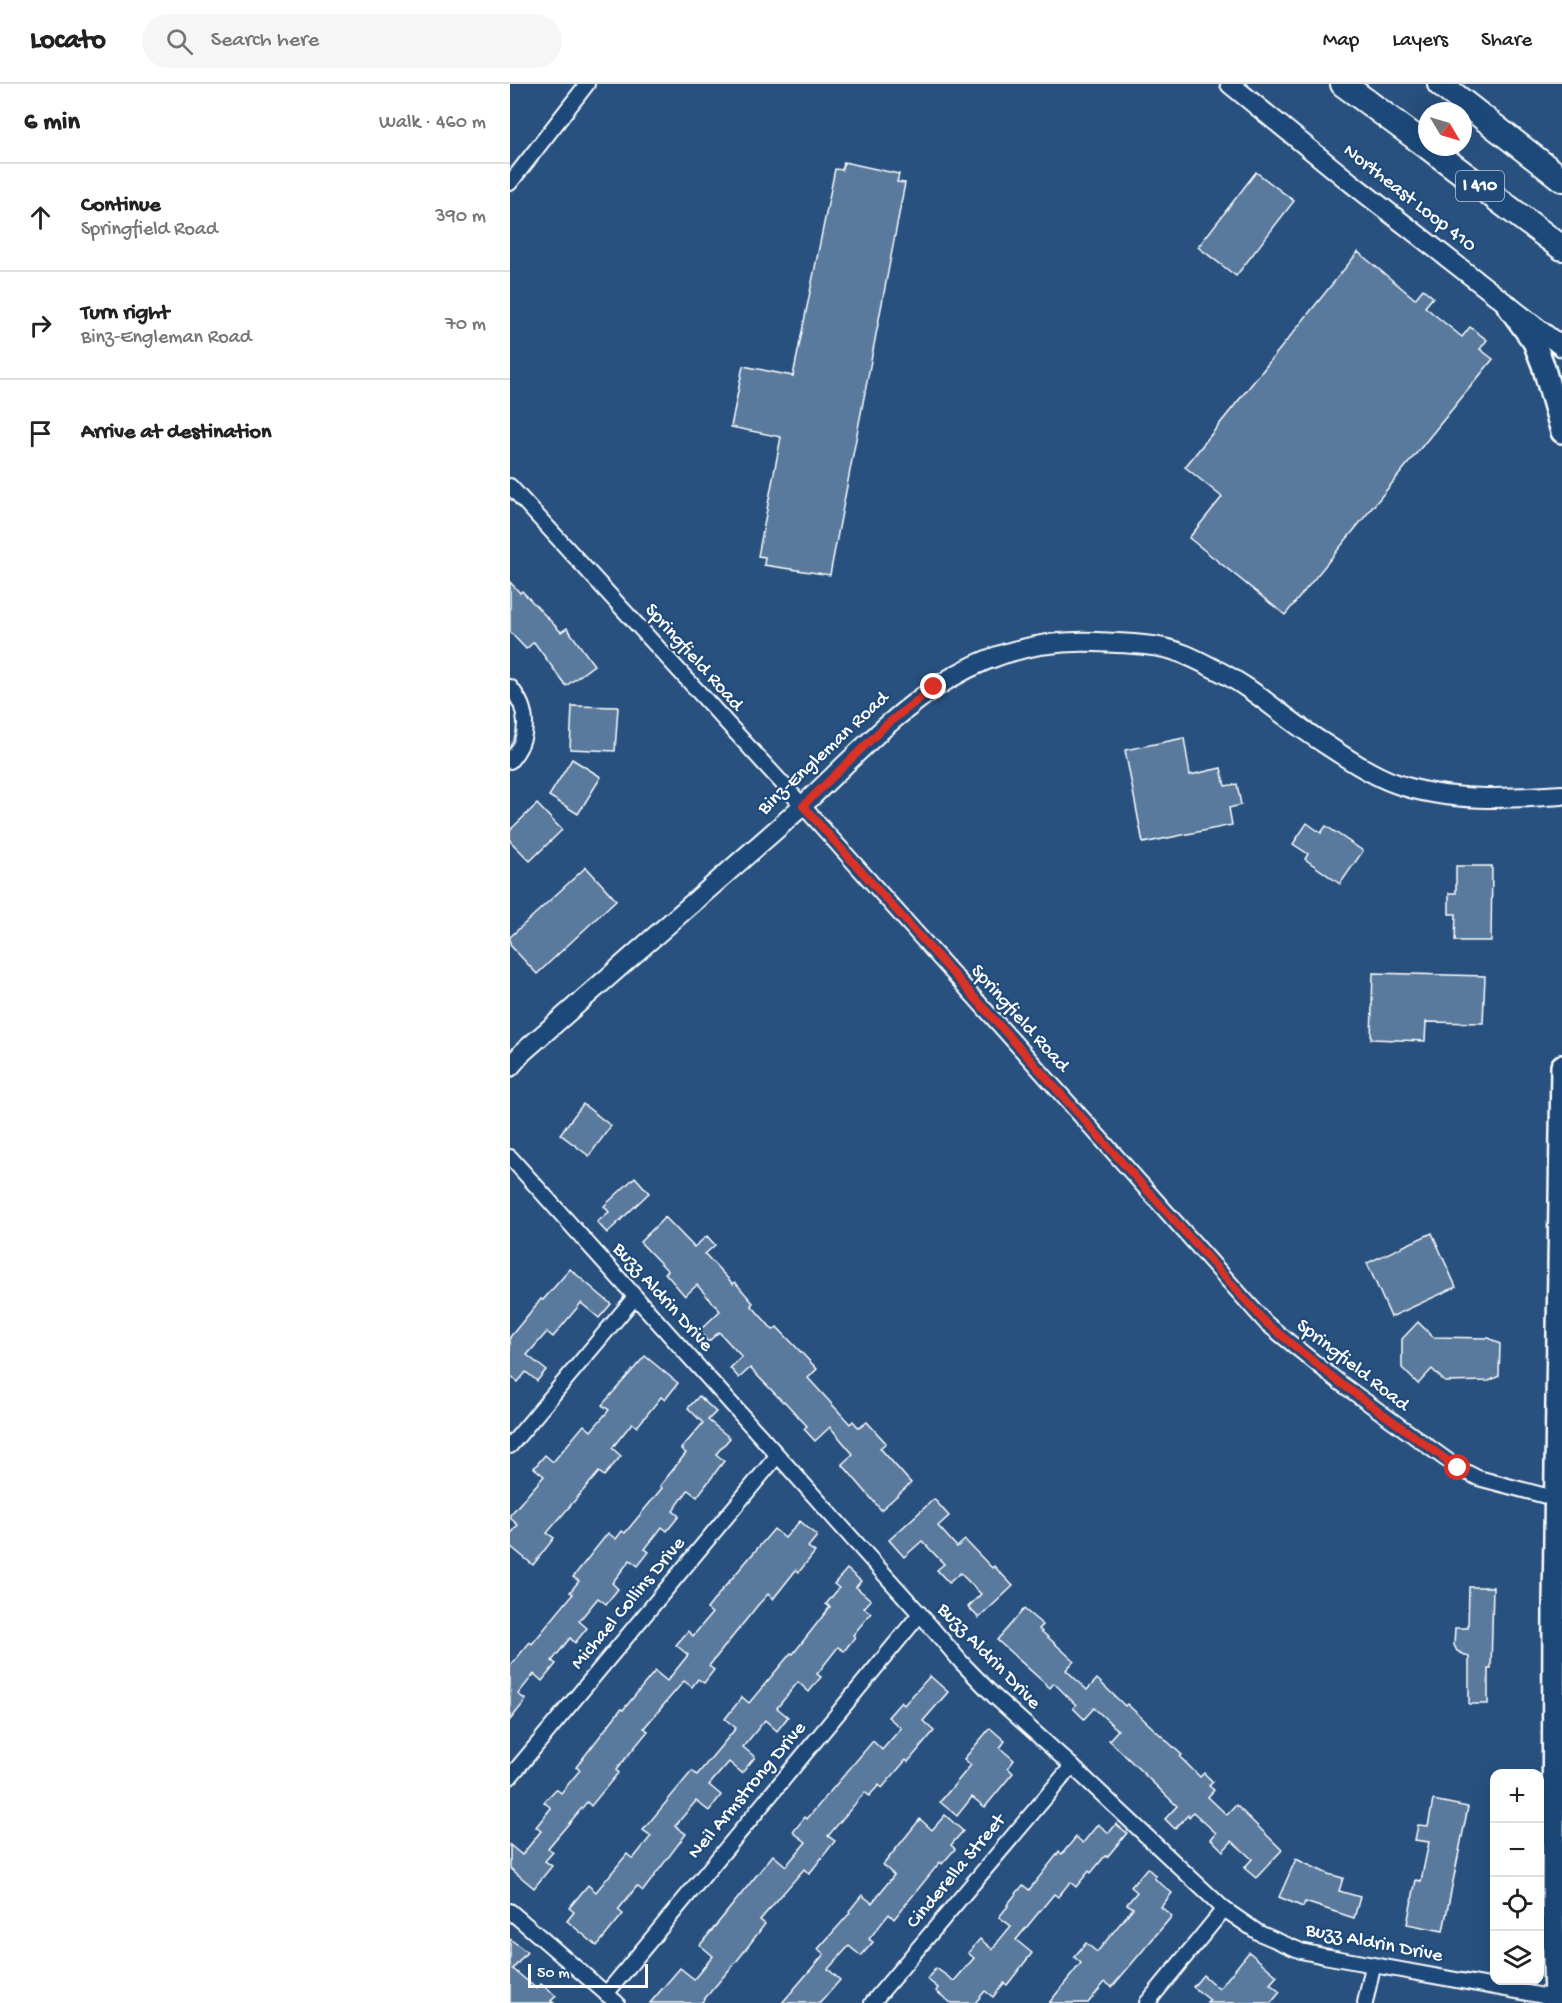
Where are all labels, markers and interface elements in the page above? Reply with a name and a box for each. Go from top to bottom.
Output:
search box [142,14,562,68]
text: Locato [30,25,106,58]
icon: search [163,25,196,58]
text: Search here [211,28,319,54]
text: Map [1323,29,1359,54]
text: Layers [1392,29,1448,54]
text: Share [1481,29,1532,54]
north arrow [1418,102,1472,156]
text: 6 min [24,108,80,139]
text: Walk · 460 m [379,112,486,135]
street label: Northeast Loop 410 [1338,140,1480,258]
road number: I 410 [1456,171,1504,201]
text: Continue [81,193,161,219]
icon: ahead [24,201,57,234]
text: 390 m [435,206,486,229]
text: Springfield Road [81,219,218,242]
text: Turn right [81,301,169,327]
icon: right [24,309,57,342]
text: 70 m [445,314,486,337]
text: Binz-Engleman Road [81,327,251,350]
icon: arrive [24,417,57,450]
text: Arrive at destination [81,420,271,446]
street label: Springfield Road [639,599,749,718]
route end [920,673,946,699]
street label: Binz-Engleman Road [753,686,896,821]
street label: Springfield Road [965,960,1075,1079]
street label: Buzz Aldrin Drive [606,1238,718,1358]
street label: Springfield Road [1291,1315,1415,1419]
route start [1444,1454,1470,1480]
street label: Michael Collins Drive [567,1533,692,1675]
street label: Buzz Aldrin Drive [931,1598,1045,1716]
street label: Neil Armstrong Drive [684,1717,813,1864]
map controls [1490,1769,1544,1985]
button: + [1490,1769,1544,1823]
street label: Cinderella Street [903,1809,1013,1934]
button: − [1490,1823,1544,1877]
button: locate [1490,1877,1544,1931]
street label: Buzz Aldrin Drive [1303,1919,1445,1969]
button: layers [1490,1931,1544,1985]
scale bar [528,1961,648,1988]
text: 50 m [537,1965,570,1984]

